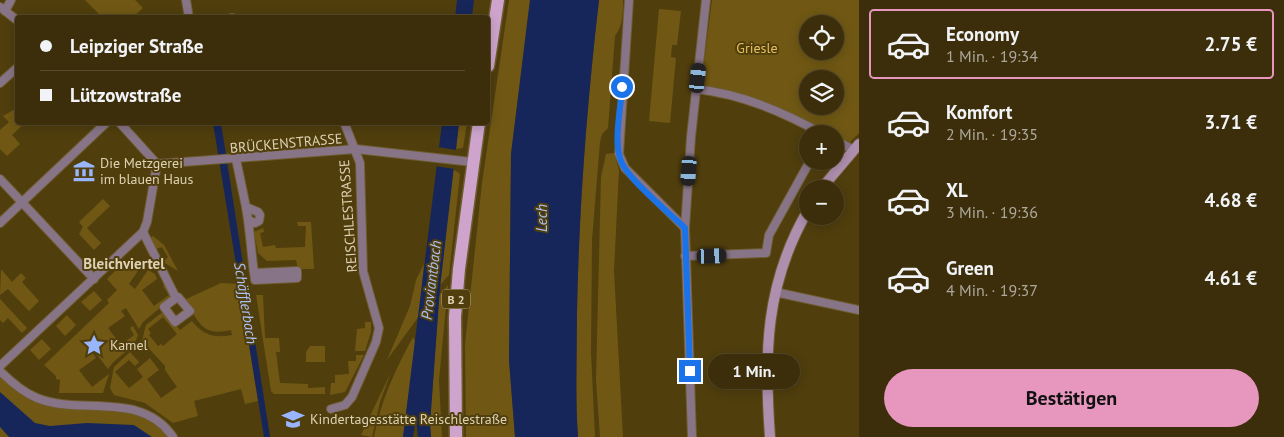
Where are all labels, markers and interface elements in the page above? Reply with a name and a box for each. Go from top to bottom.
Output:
map controls [799,15,844,225]
button: locate [799,15,844,60]
icon: car [886,22,931,67]
text: Economy [946,22,1019,46]
text: 2.75 € [1204,32,1257,56]
text: Leipziger Straße [70,34,204,58]
park label: Griesle [736,39,778,57]
text: 1 Min. · 19:34 [946,46,1038,66]
car [688,62,707,94]
button: layers [799,70,844,115]
route start [611,76,633,98]
text: Lützowstraße [70,83,181,107]
icon: car [886,100,931,145]
text: Komfort [946,100,1012,124]
text: 3.71 € [1204,110,1257,134]
text: 2 Min. · 19:35 [946,124,1038,144]
button: + [799,125,844,170]
street label: BRÜCKENSTRASSE [229,129,343,157]
place label: Die Metzgerei im blauen Haus [100,154,193,188]
car [680,156,697,186]
museum icon: Die Metzgerei im blauen Haus [71,158,97,184]
street label: REISCHLESTRASSE [335,159,361,273]
icon: car [886,178,931,223]
text: XL [946,178,968,202]
button: − [799,180,844,225]
text: 4.68 € [1204,188,1257,212]
text: 3 Min. · 19:36 [946,202,1038,222]
water label: Lech [532,204,551,232]
water label: Proviantbach [417,239,445,321]
car [696,248,727,264]
district label: Bleichviertel [83,254,165,273]
icon: car [886,256,931,301]
text: Green [946,256,994,280]
water label: Schäfflerbach [230,261,262,345]
text: 4.61 € [1204,266,1257,290]
text: 4 Min. · 19:37 [946,280,1038,300]
road number: B 2 [442,290,470,308]
place icon: Kamel [81,332,107,358]
place label: Kamel [110,336,148,354]
callout: 1 Min. [708,354,800,388]
route end [679,360,701,382]
text: 1 Min. [733,361,775,381]
button: Bestätigen [884,369,1259,427]
school or university icon: Kindertagesstätte Reischlestraße [280,406,306,432]
place label: Kindertagesstätte Reischlestraße [310,410,507,428]

